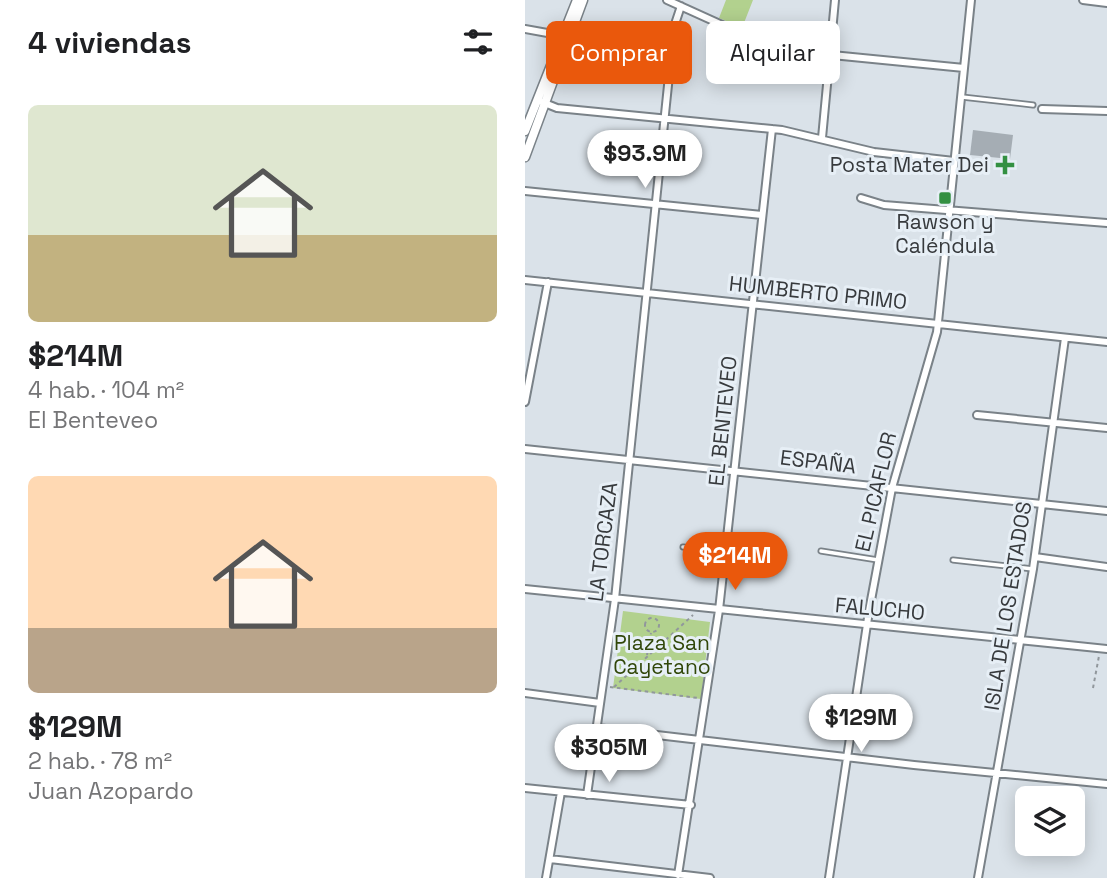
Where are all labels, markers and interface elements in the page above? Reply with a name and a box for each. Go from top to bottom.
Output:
chip: Comprar [546,21,692,84]
chip: Alquilar [706,21,840,84]
text: 4 viviendas [28,23,191,62]
icon: filters [459,23,497,61]
pin: $93.9M [588,130,702,190]
text: $93.9M [603,138,687,168]
icon: home [200,150,326,276]
place label: Posta Mater Dei [830,151,989,178]
marker: Posta Mater Dei [995,155,1015,175]
marker: Rawson y Caléndula [937,190,953,206]
place label: Rawson y Caléndula [895,208,995,259]
street label: HUMBERTO PRIMO [728,270,908,315]
text: $214M [28,336,123,375]
street label: EL BENTEVEO [702,354,743,487]
text: 4 hab. · 104 m² [28,375,184,405]
text: El Benteveo [28,405,158,435]
street label: EL PICAFLOR [849,429,902,554]
street label: ESPAÑA [778,443,858,480]
street label: LA TORCAZA [582,481,623,603]
street label: ISLA DE LOS ESTADOS [978,499,1037,712]
icon: home [200,521,326,647]
pin: $214M [686,532,784,592]
text: $214M [699,540,771,570]
street label: FALUCHO [834,591,926,626]
park label: Plaza San Cayetano [613,629,711,680]
pin: $129M [812,694,910,754]
text: $129M [825,702,897,732]
text: $129M [28,707,122,746]
pin: $305M [560,724,658,784]
text: $305M [571,732,647,762]
text: 2 hab. · 78 m² [28,746,172,776]
text: Juan Azopardo [28,776,194,806]
map controls [1015,786,1085,856]
button: layers [1015,786,1085,856]

